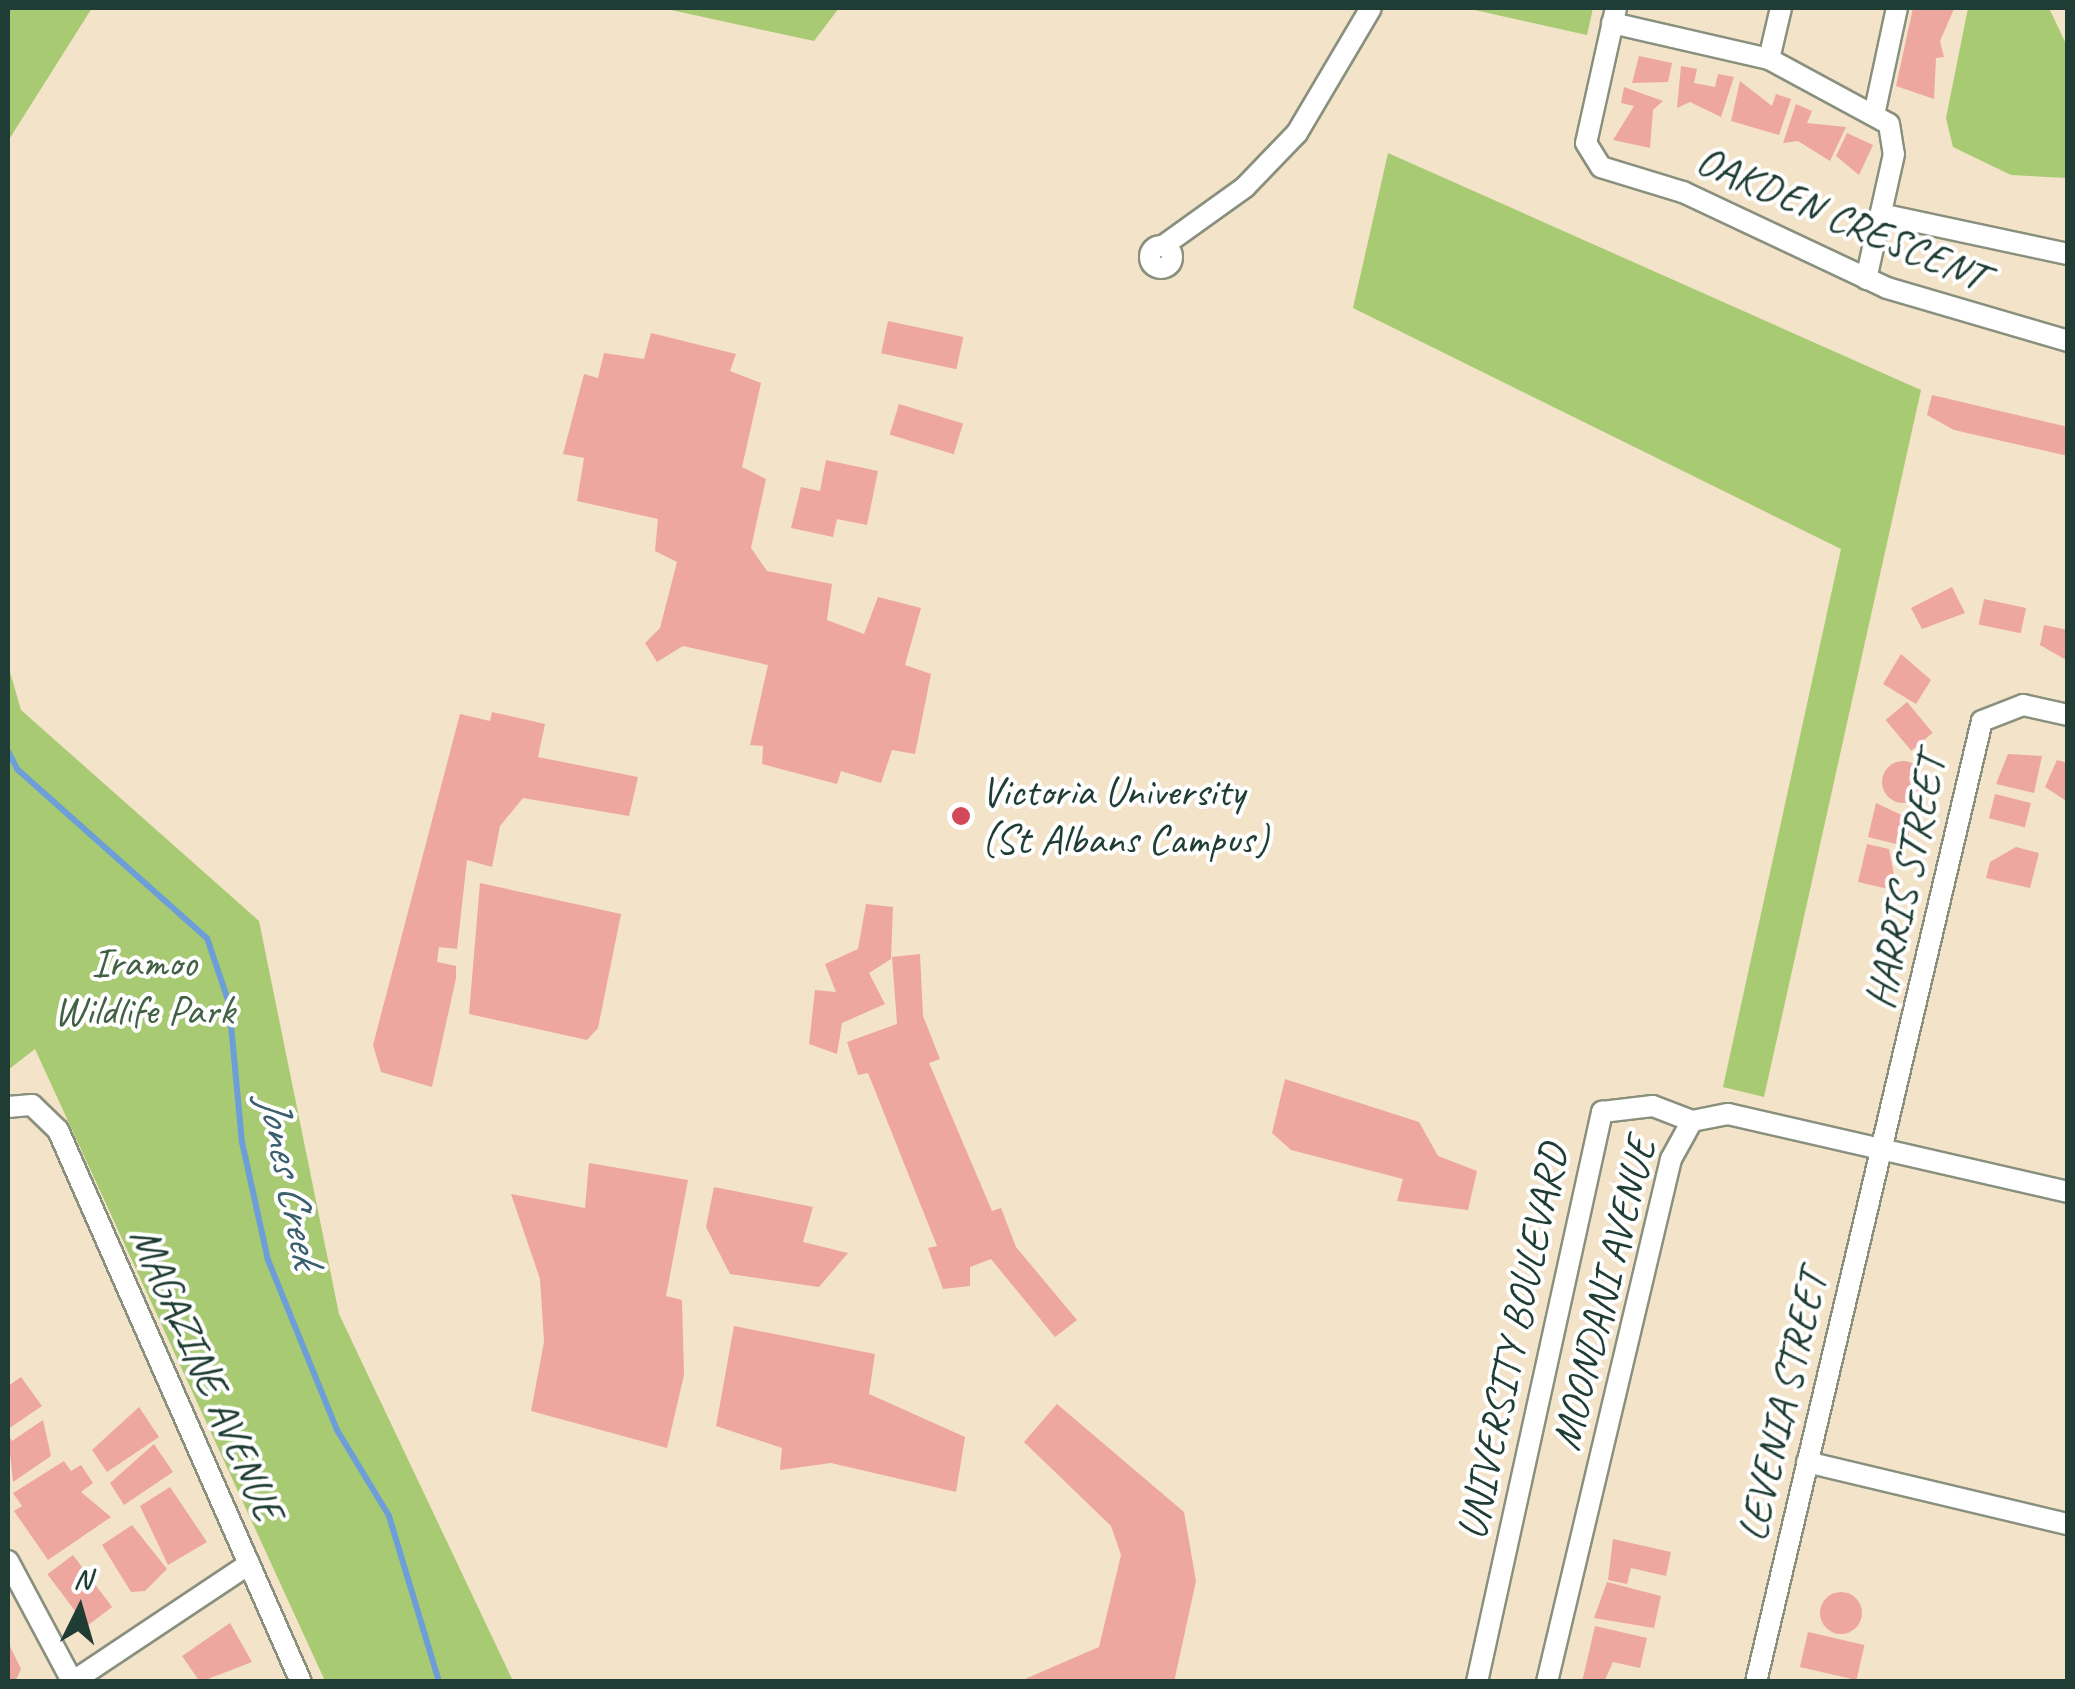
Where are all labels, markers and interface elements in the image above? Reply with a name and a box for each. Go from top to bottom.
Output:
street label: OAKDEN CRESCENT [1689,135,1993,303]
street label: HARRIS STREET [1855,751,1957,1013]
place label: Victoria University (St Albans Campus) [981,767,1270,866]
marker: Victoria University (St Albans Campus) [950,805,972,827]
park label: Iramoo Wildlife Park [54,938,234,1036]
water label: Jones Creek [246,1090,334,1270]
street label: MOONDANI AVENUE [1541,1133,1667,1455]
street label: UNIVERSITY BOULEVARD [1447,1140,1579,1544]
street label: MAGAZINE AVENUE [119,1219,293,1529]
street label: LEVENIA STREET [1727,1266,1839,1546]
north arrow [30,1559,130,1659]
text: N [72,1560,93,1597]

